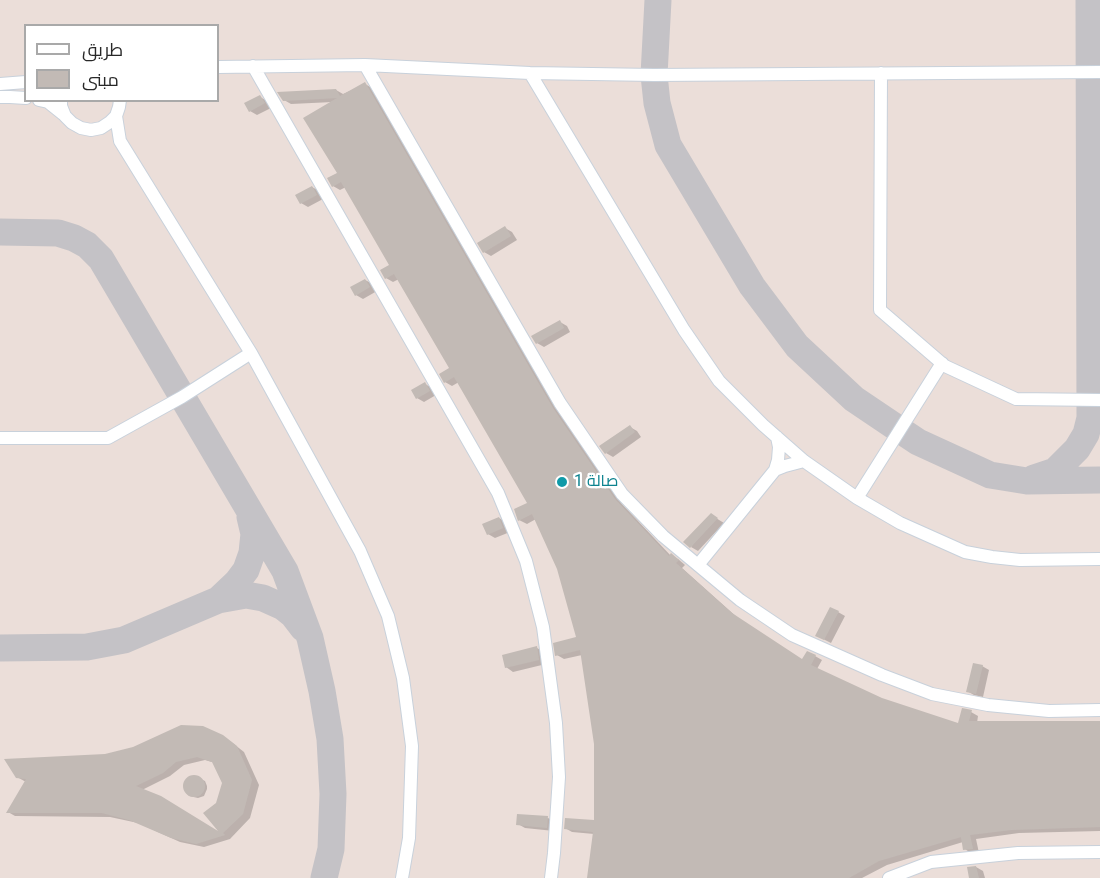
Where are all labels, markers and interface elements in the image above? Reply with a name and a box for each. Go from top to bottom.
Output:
legend [24,24,219,102]
text: طريق [82,39,123,60]
text: مبنى [82,69,119,90]
place label: صالة 1 [574,472,618,492]
marker: صالة 1 [555,475,569,489]

